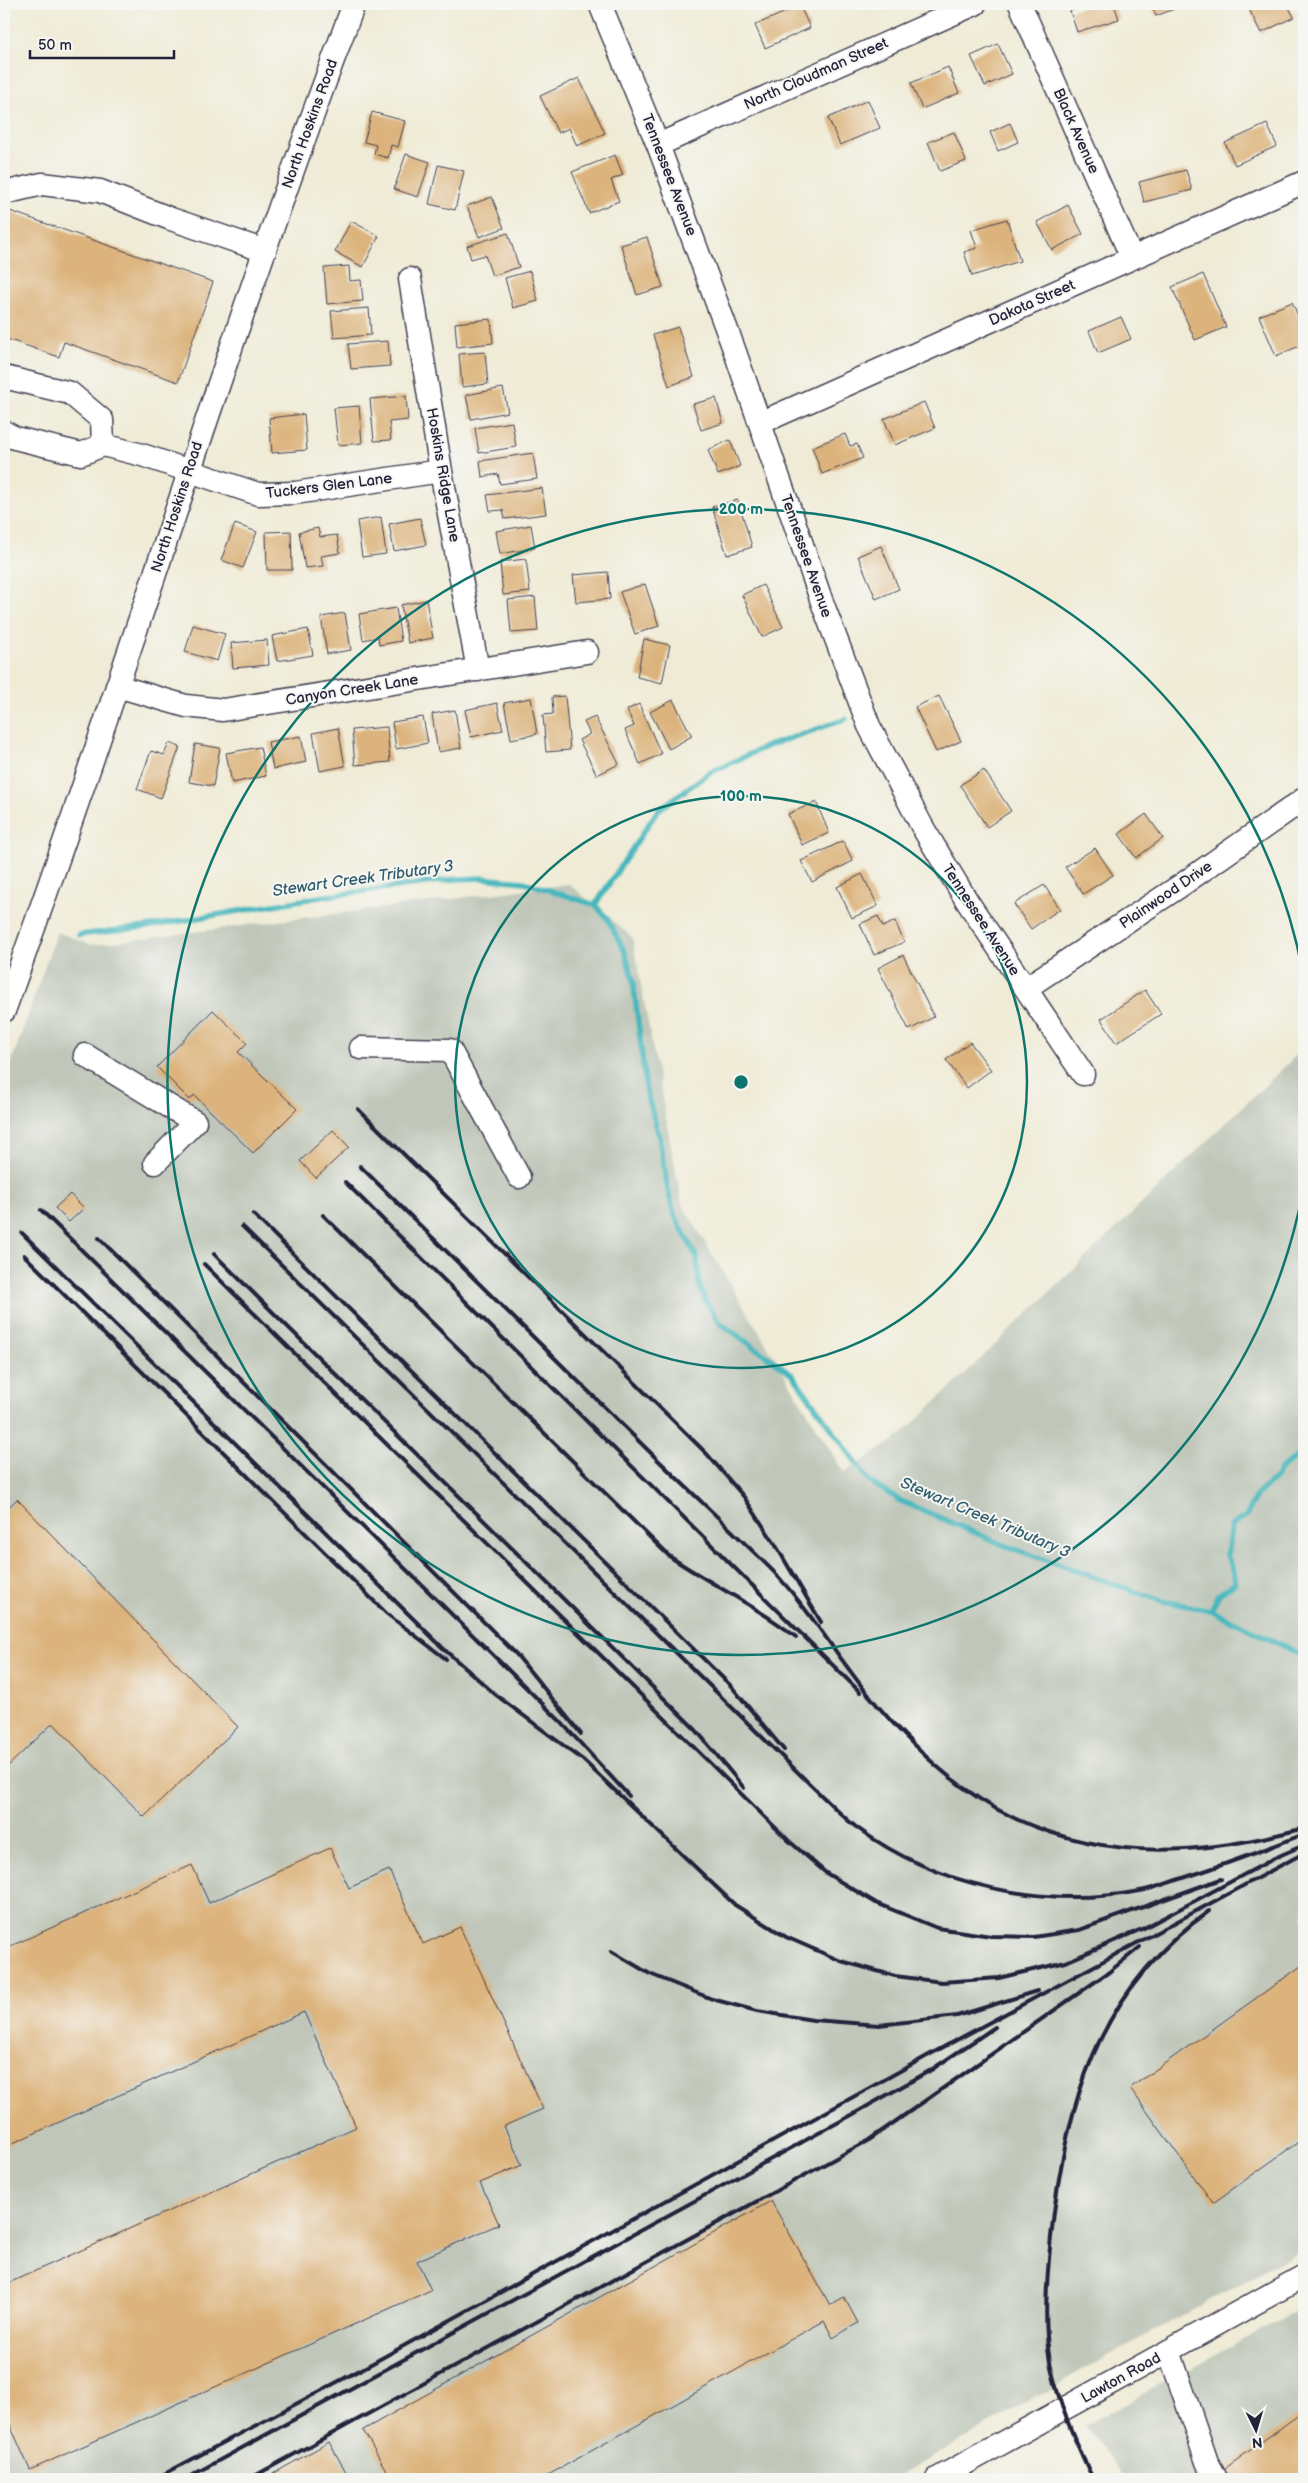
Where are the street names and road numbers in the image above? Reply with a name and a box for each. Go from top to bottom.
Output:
street label: North Cloudman Street [741,33,891,114]
street label: North Hoskins Road [278,57,342,191]
street label: Black Avenue [1049,85,1103,177]
street label: Tennessee Avenue [637,111,701,239]
street label: Dakota Street [986,275,1078,330]
street label: Hoskins Ridge Lane [422,406,464,544]
street label: North Hoskins Road [147,439,207,575]
street label: Tuckers Glen Lane [265,469,393,503]
street label: Tennessee Avenue [776,492,836,620]
street label: Canyon Creek Lane [284,670,420,710]
street label: Plainwood Drive [1116,857,1216,933]
street label: Tennessee Avenue [938,861,1024,979]
street label: Lawton Road [1078,2348,1164,2408]

